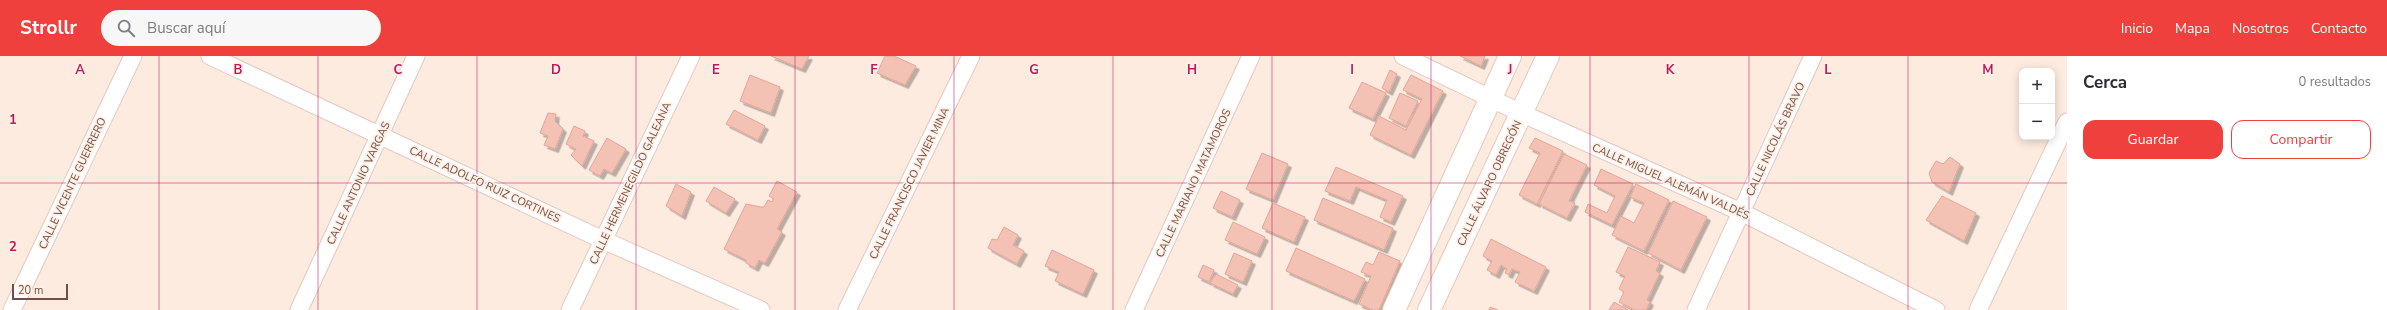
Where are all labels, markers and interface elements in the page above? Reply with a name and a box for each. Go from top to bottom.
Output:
search box [101,10,381,46]
text: Strollr [20,15,77,41]
icon: search [115,17,137,39]
text: Buscar aquí [147,18,225,38]
text: Inicio [2121,19,2153,38]
text: Mapa [2175,19,2210,38]
text: Nosotros [2232,19,2289,38]
text: Contacto [2311,19,2367,38]
text: A [75,61,85,79]
text: B [234,61,243,79]
text: C [394,61,403,79]
text: D [551,61,561,79]
text: E [712,61,720,79]
text: F [870,61,878,79]
text: G [1029,61,1039,79]
text: H [1187,61,1197,79]
text: I [1350,61,1354,79]
text: J [1507,61,1512,79]
text: K [1666,61,1675,79]
text: L [1824,61,1832,79]
text: M [1982,61,1994,79]
map controls [2019,68,2055,140]
button: + [2019,68,2055,104]
text: Cerca [2083,71,2127,94]
text: 0 resultados [2299,73,2371,91]
street label: CALLE NICOLÁS BRAVO [1742,79,1808,199]
street label: CALLE HERMENEGILDO GALEANA [586,100,675,267]
button: − [2019,104,2055,140]
street label: CALLE FRANCISCO JAVIER MINA [866,105,953,262]
street label: CALLE MARIANO MATAMOROS [1152,106,1235,260]
text: 1 [9,111,17,129]
street label: CALLE VICENTE GUERRERO [35,115,110,252]
street label: CALLE ÁLVARO OBREGÓN [1453,117,1525,249]
street label: CALLE ANTONIO VARGAS [323,119,394,247]
button: Guardar [2083,120,2223,159]
button: Compartir [2231,120,2371,159]
street label: CALLE MIGUEL ALEMÁN VALDÉS [1590,139,1752,223]
street label: CALLE ADOLFO RUIZ CORTINES [407,143,563,226]
text: 2 [9,238,17,256]
scale bar [12,282,68,301]
text: 20 m [18,283,43,298]

